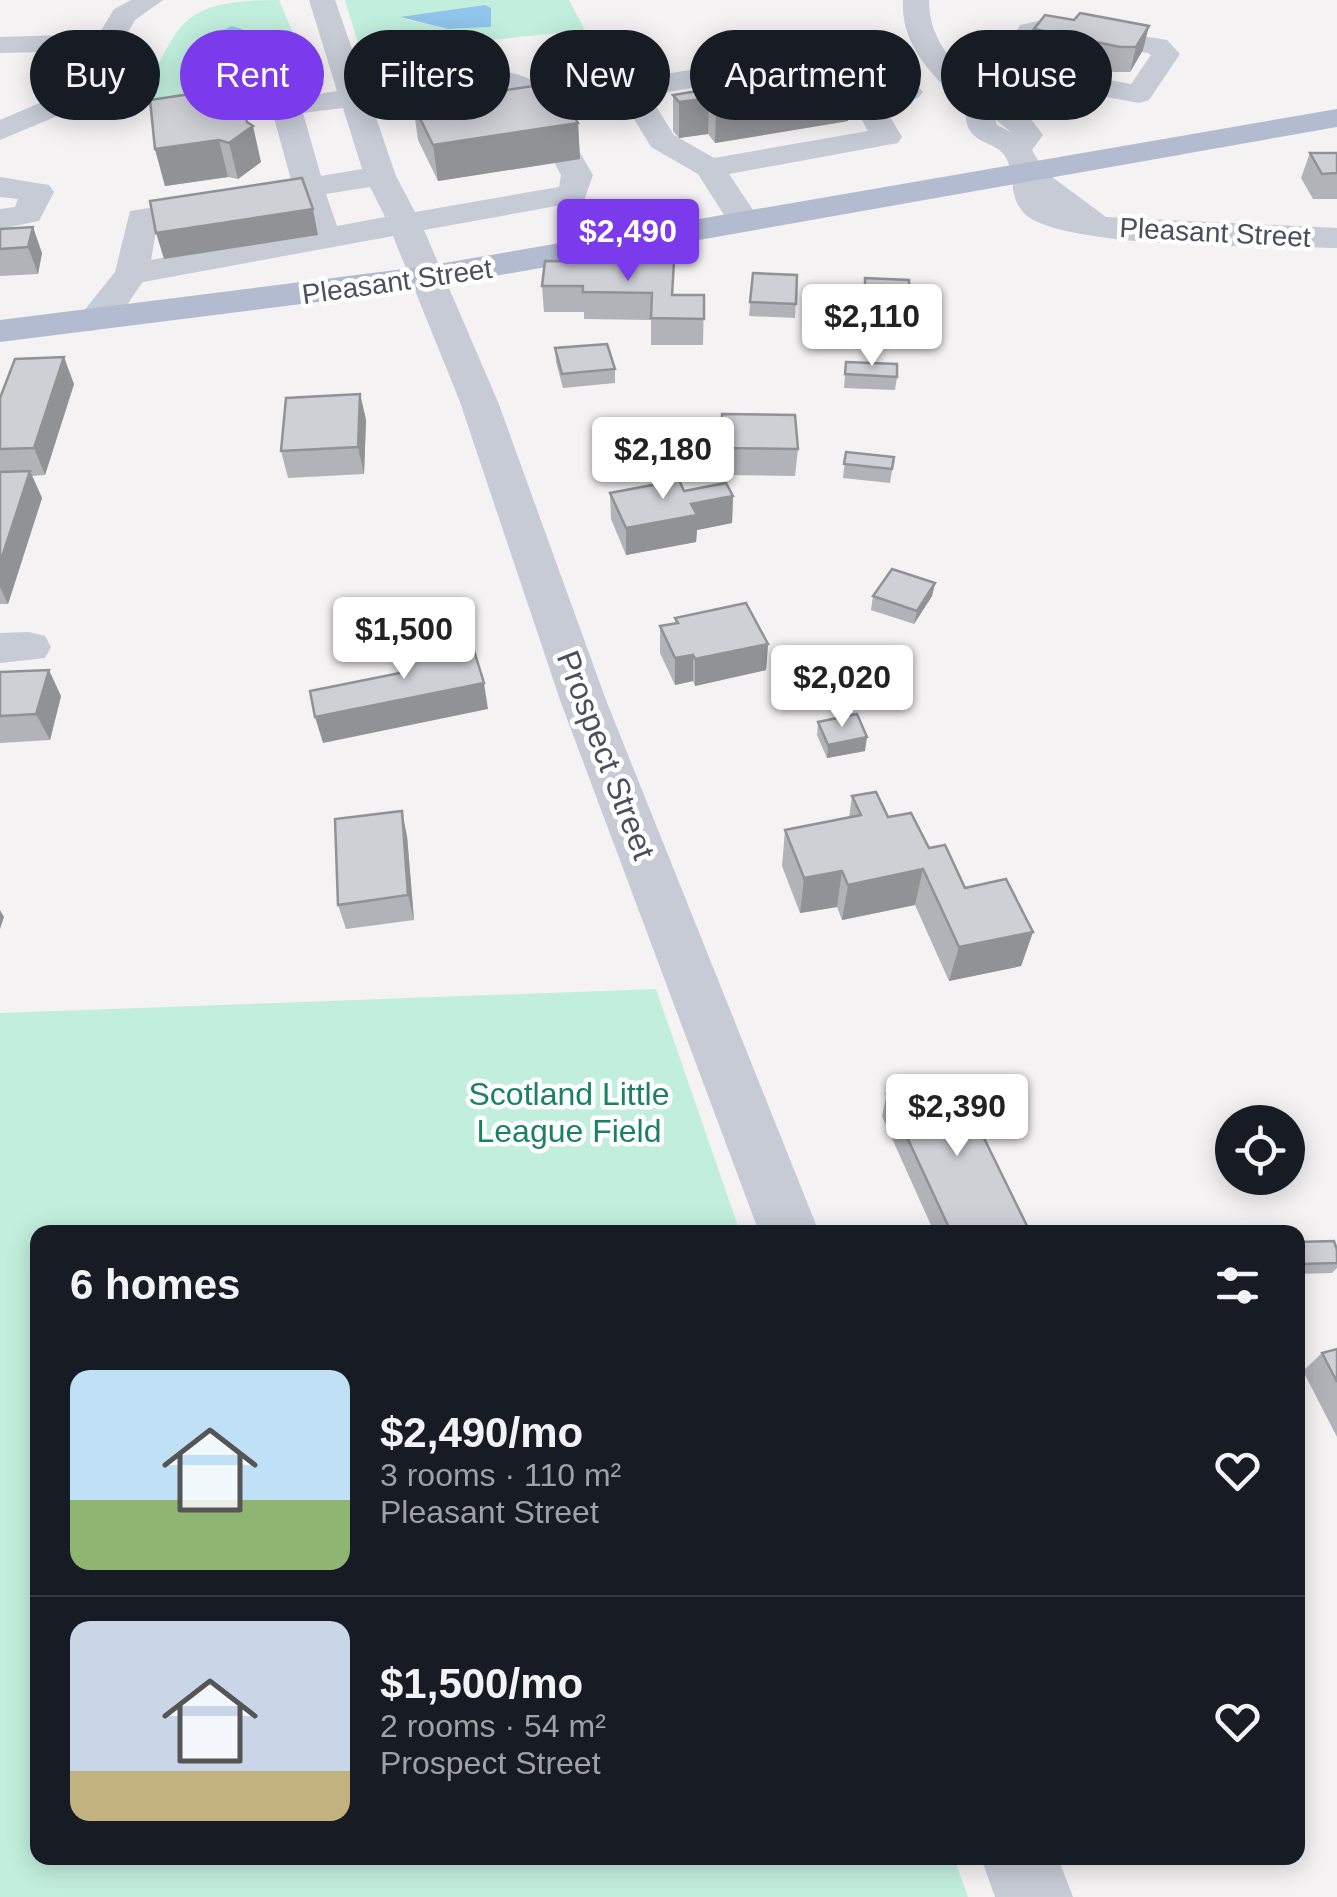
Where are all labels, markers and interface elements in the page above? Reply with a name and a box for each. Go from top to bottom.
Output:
chip: Buy [30,30,160,120]
chip: Rent [180,30,324,120]
chip: Filters [344,30,510,120]
chip: New [530,30,670,120]
chip: Apartment [690,30,921,120]
chip: House [941,30,1112,120]
pin: $2,490 [547,199,709,284]
street label: Pleasant Street [1119,212,1312,253]
text: $2,490 [579,213,677,249]
street label: Pleasant Street [300,253,494,310]
pin: $2,110 [791,284,953,369]
text: $2,110 [824,298,920,334]
pin: $2,180 [582,417,744,502]
text: $2,180 [614,431,712,467]
pin: $1,500 [323,597,485,682]
text: $1,500 [355,611,453,647]
pin: $2,020 [761,645,923,730]
street label: Prospect Street [550,646,662,865]
text: $2,020 [793,659,891,695]
pin: $2,390 [876,1074,1038,1159]
park label: Scotland Little League Field [468,1076,670,1149]
text: $2,390 [908,1088,1006,1124]
map controls [1215,1105,1305,1195]
button: locate [1215,1105,1305,1195]
icon: filters [1210,1258,1265,1313]
text: 6 homes [70,1261,240,1308]
text: $2,490/mo [380,1409,583,1456]
icon: home [150,1410,270,1530]
icon: heart [1210,1443,1265,1498]
text: 3 rooms · 110 m² [380,1457,621,1493]
text: Pleasant Street [380,1494,599,1530]
text: $1,500/mo [380,1660,583,1707]
icon: home [150,1661,270,1781]
icon: heart [1210,1694,1265,1749]
text: 2 rooms · 54 m² [380,1708,606,1744]
text: Prospect Street [380,1745,601,1781]

